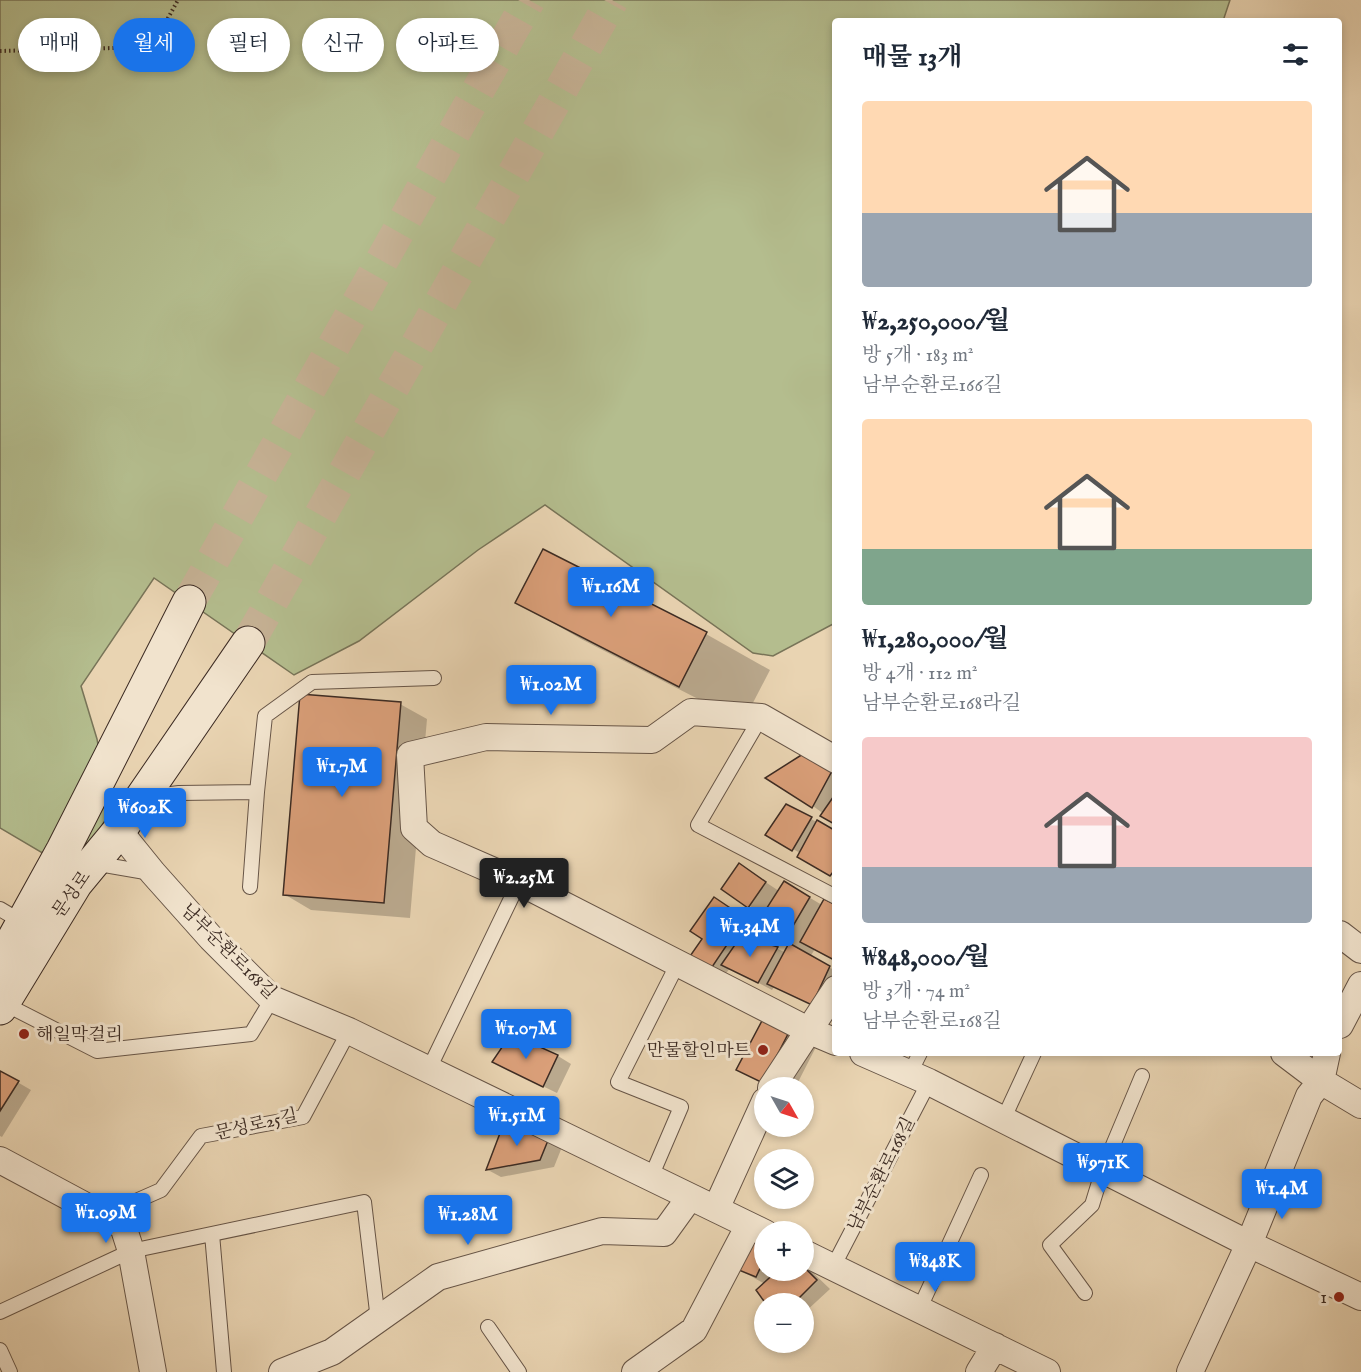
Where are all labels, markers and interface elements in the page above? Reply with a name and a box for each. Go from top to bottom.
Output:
chip: 매매 [18,18,101,72]
chip: 월세 [113,18,195,72]
chip: 필터 [207,18,290,72]
chip: 신규 [302,18,384,72]
chip: 아파트 [396,18,499,72]
icon: filters [1279,38,1312,71]
text: 매물 13개 [862,41,962,74]
icon: home [1033,140,1141,248]
text: ₩2,250,000/월 [862,305,1010,338]
text: 방 5개 · 183 m² [862,343,974,368]
text: 남부순환로166길 [862,373,1002,398]
icon: home [1033,458,1141,566]
pin: ₩1.16M [562,567,660,618]
text: ₩1.16M [582,574,640,599]
text: ₩1,280,000/월 [862,623,1008,656]
text: 방 4개 · 112 m² [862,661,978,686]
pin: ₩1.02M [502,665,600,716]
text: ₩1.02M [520,672,582,697]
text: 남부순환로168라길 [862,691,1021,716]
pin: ₩1.7M [300,747,384,798]
text: ₩1.7M [317,754,367,779]
icon: home [1033,776,1141,884]
pin: ₩602K [103,788,187,839]
text: ₩602K [118,795,172,820]
pin: ₩2.25M [475,858,573,909]
text: ₩2.25M [494,865,554,890]
street label: 문성로 [48,867,97,923]
street label: 남부순환로168길 [175,899,281,1005]
pin: ₩1.34M [701,907,799,958]
text: ₩1.34M [720,914,780,939]
text: ₩848,000/월 [862,941,990,974]
text: 방 3개 · 74 m² [862,979,970,1004]
pin: ₩1.07M [477,1009,575,1060]
text: 남부순환로168길 [862,1009,1002,1034]
text: ₩1.07M [495,1016,557,1041]
place label: 해일막걸리 [36,1024,123,1047]
marker: 해일막걸리 [17,1027,31,1041]
place label: 만물할인마트 [647,1040,752,1063]
marker: 만물할인마트 [756,1043,770,1057]
north arrow [754,1077,814,1137]
map controls [754,1077,814,1353]
pin: ₩1.51M [468,1096,566,1147]
text: ₩1.51M [488,1103,546,1128]
street label: 문성로25길 [213,1105,300,1146]
street label: 남부순환로168길 [844,1113,921,1236]
pin: ₩971K [1061,1143,1145,1194]
button: layers [754,1149,814,1209]
text: ₩971K [1077,1150,1129,1175]
pin: ₩1.4M [1240,1169,1324,1220]
text: ₩1.4M [1256,1176,1308,1201]
pin: ₩1.09M [57,1193,155,1244]
pin: ₩1.28M [419,1195,517,1246]
text: ₩1.09M [76,1200,136,1225]
text: ₩1.28M [438,1202,498,1227]
button: + [754,1221,814,1281]
pin: ₩848K [893,1242,977,1293]
text: ₩848K [909,1249,961,1274]
place label: 1 [1320,1287,1327,1310]
marker: 1 [1332,1290,1346,1304]
button: − [754,1293,814,1353]

